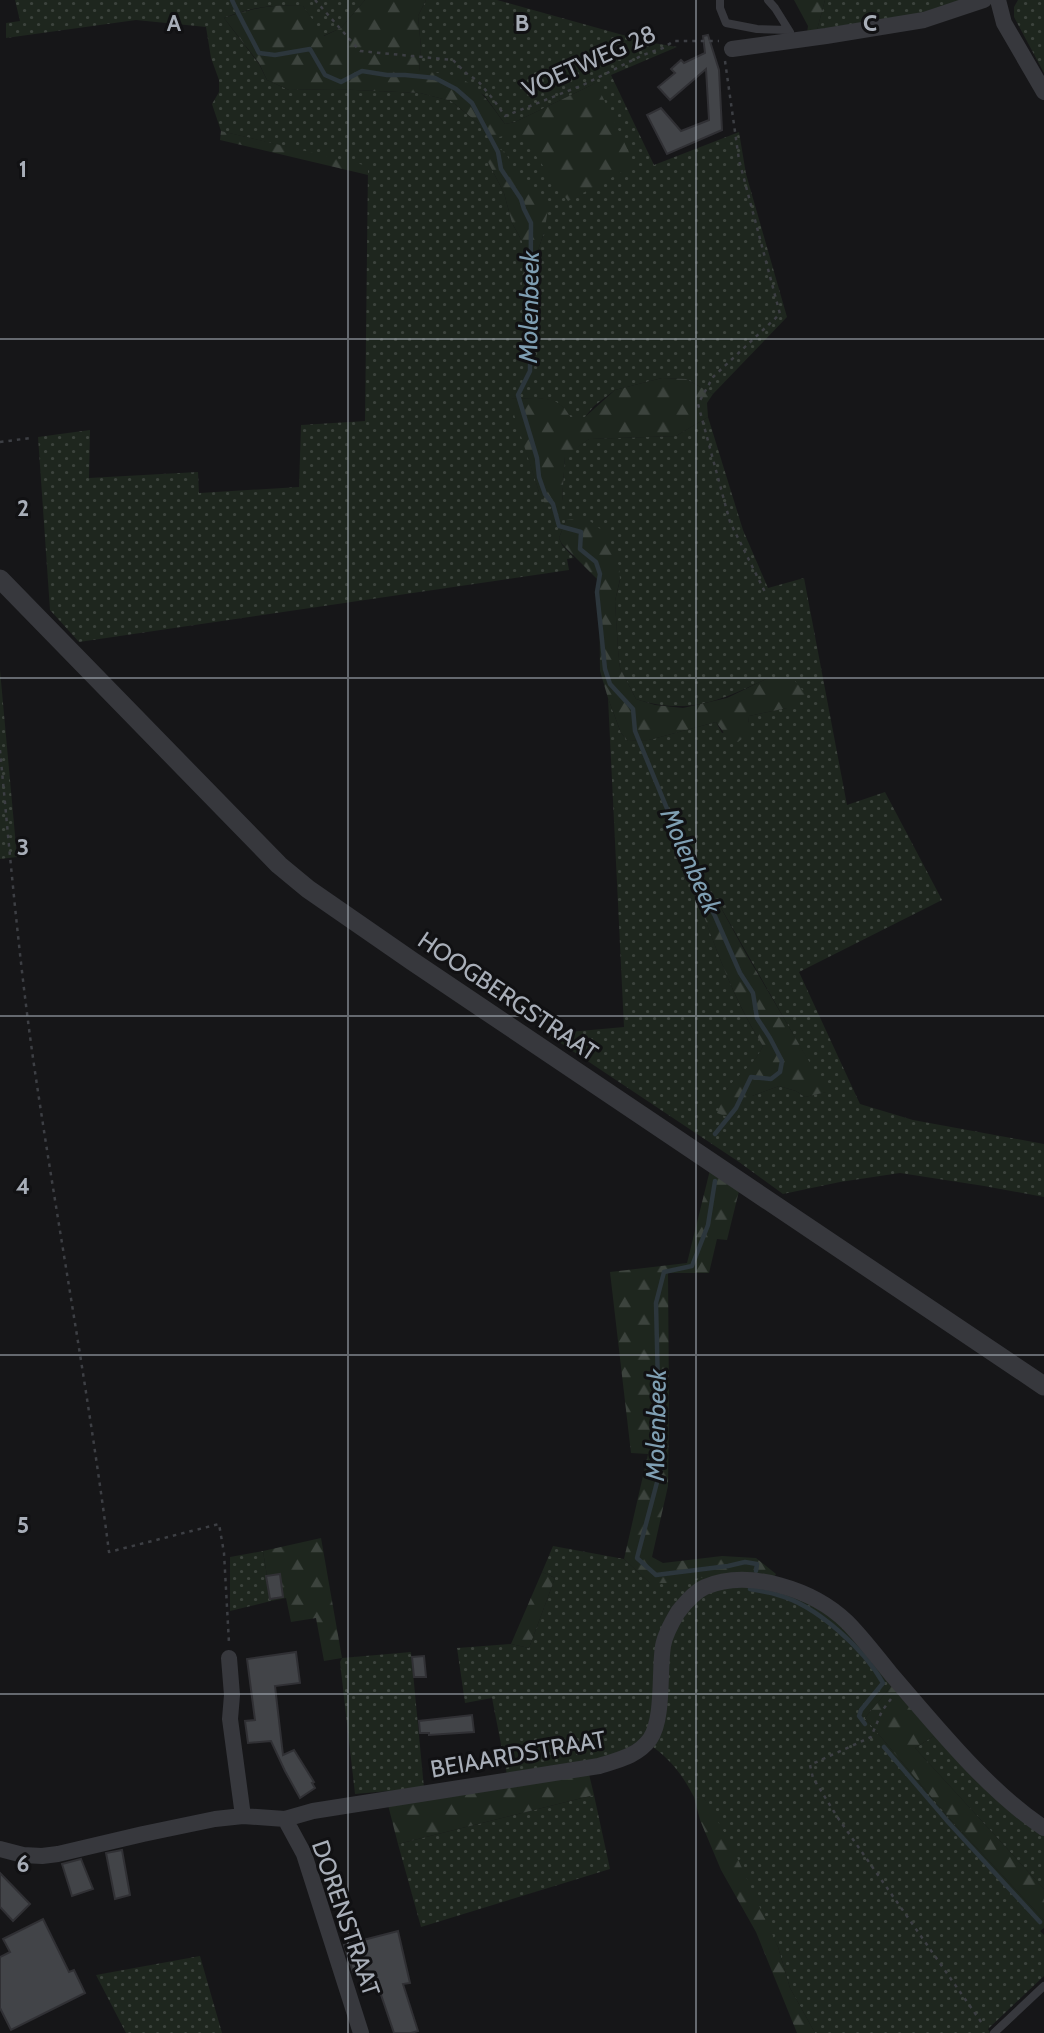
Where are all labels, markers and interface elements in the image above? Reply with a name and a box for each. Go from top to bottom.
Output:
text: A [167,9,182,37]
text: B [515,9,529,37]
text: C [863,9,877,37]
street label: VOETWEG 28 [518,19,660,103]
text: 1 [19,155,27,183]
water label: Molenbeek [512,250,546,364]
text: 2 [17,494,29,522]
water label: Molenbeek [653,802,729,920]
text: 3 [17,833,29,861]
street label: HOOGBERGSTRAAT [413,925,604,1067]
text: 4 [16,1172,30,1200]
water label: Molenbeek [639,1368,673,1482]
text: 5 [17,1511,29,1539]
street label: BEIAARDSTRAAT [428,1724,608,1784]
street label: DORENSTRAAT [306,1836,386,2000]
text: 6 [17,1850,29,1878]

